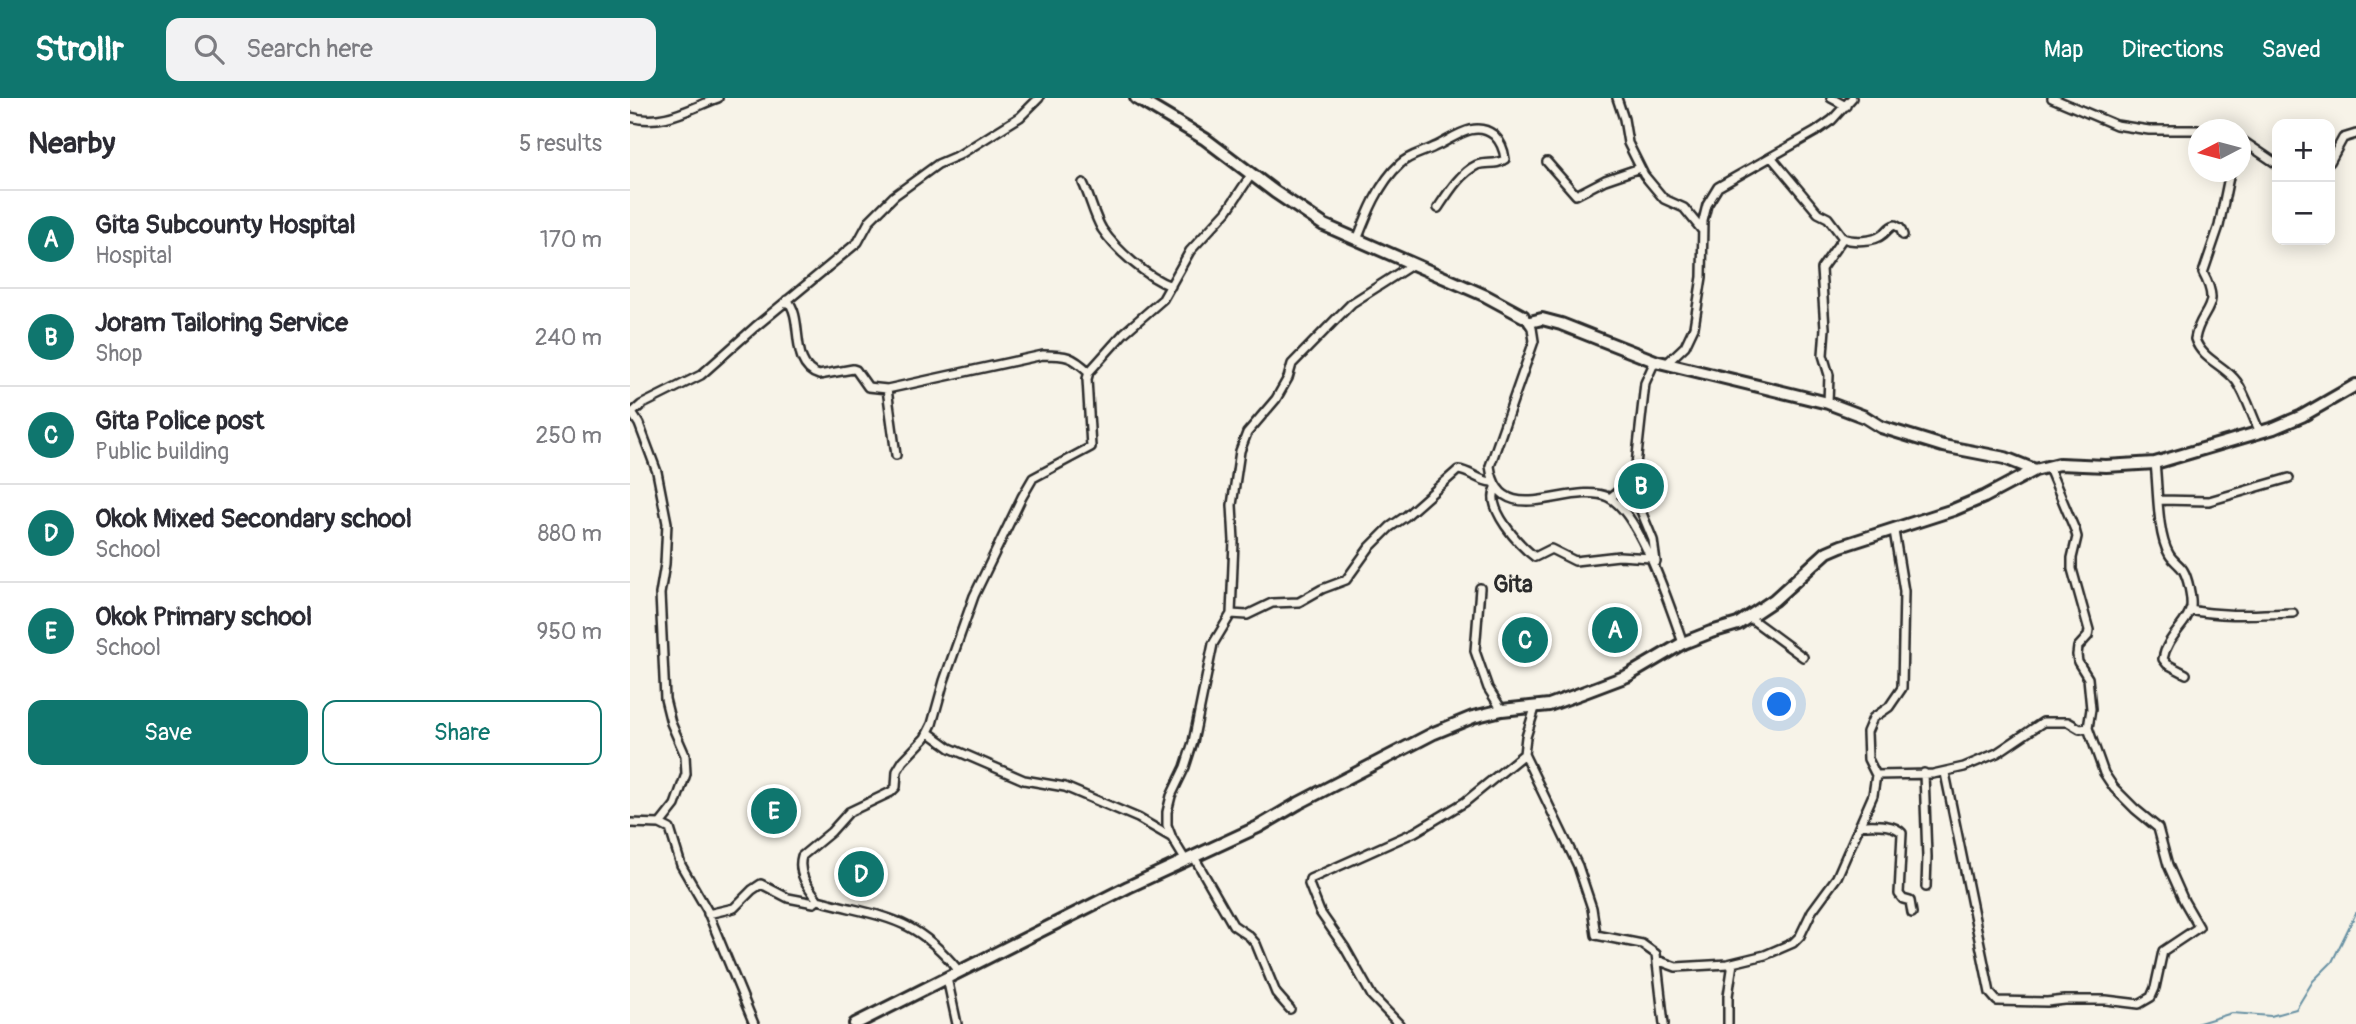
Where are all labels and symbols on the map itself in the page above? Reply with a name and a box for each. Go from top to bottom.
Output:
north arrow [2188,119,2251,182]
pin: B [1618,460,1664,512]
district label: Gita [1493,570,1533,599]
pin: A [1592,604,1638,656]
pin: C [1502,614,1548,666]
your location [1762,687,1796,721]
pin: E [751,785,797,837]
pin: D [838,848,884,900]

